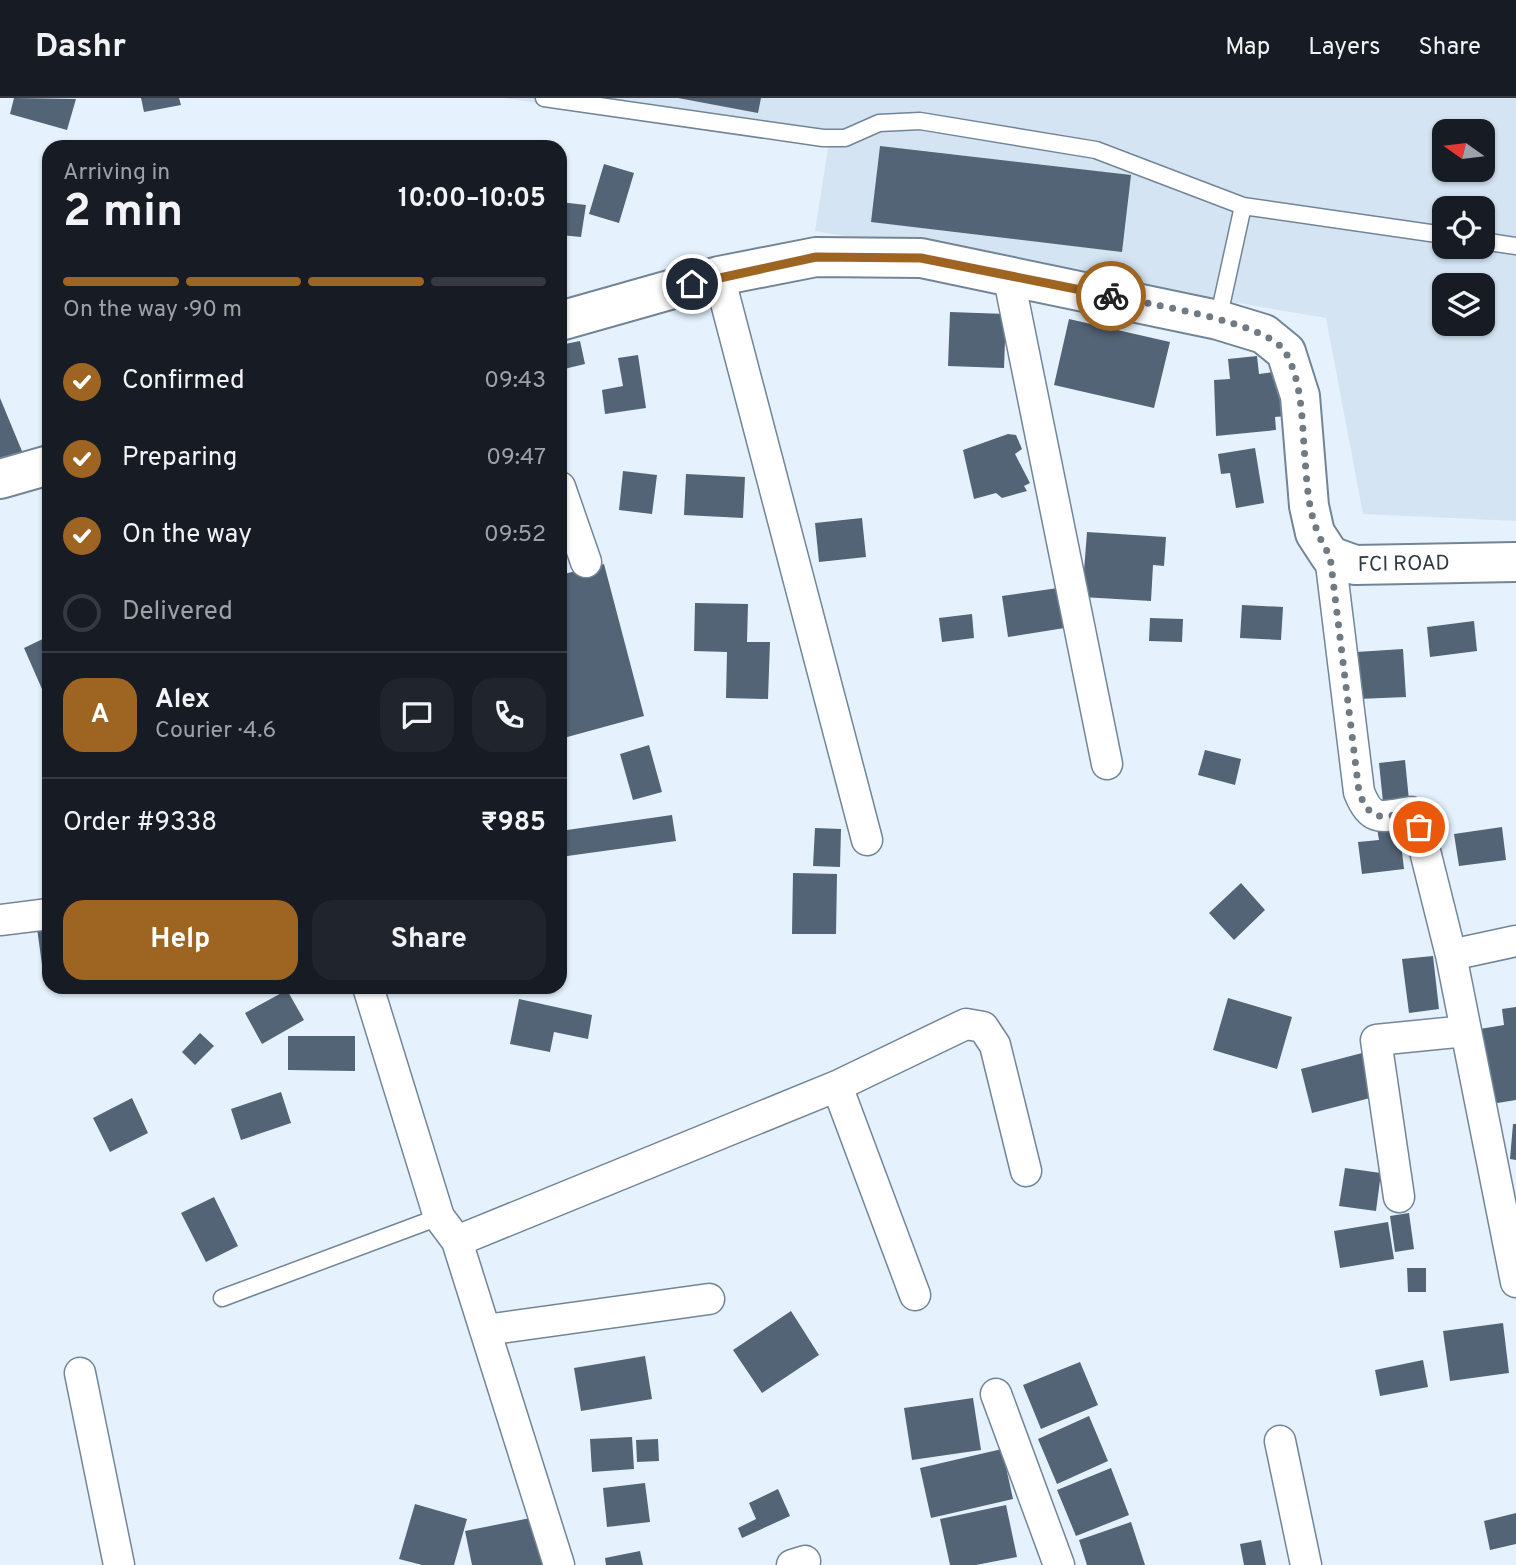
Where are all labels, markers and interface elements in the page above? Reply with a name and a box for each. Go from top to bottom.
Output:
text: Dashr [35,27,126,69]
text: Map [1225,33,1270,63]
text: Layers [1308,33,1380,63]
text: Share [1418,33,1481,63]
north arrow [1432,119,1494,182]
map controls [1432,119,1495,336]
text: Arriving in [63,159,170,188]
text: 10:00–10:05 [398,183,546,216]
text: 2 min [63,184,183,243]
button: locate [1432,196,1495,259]
pin [662,254,722,314]
courier [1076,261,1146,331]
icon: home [673,265,711,303]
button: layers [1432,273,1495,336]
icon: bike [1092,277,1130,315]
text: On the way · 90 m [63,296,242,325]
icon: check [63,363,101,401]
text: Confirmed [122,365,245,398]
text: 09:43 [484,367,546,396]
icon: check [63,440,101,478]
text: Preparing [122,442,237,475]
text: 09:47 [486,444,546,473]
icon: check [63,517,101,555]
text: On the way [122,519,252,552]
text: 09:52 [484,521,546,550]
street label: FCI ROAD [1358,550,1450,578]
text: Delivered [122,596,233,629]
button: chat [380,678,454,752]
button: phone [472,678,546,752]
text: Alex [155,684,210,717]
text: A [91,699,109,732]
text: Courier · 4.6 [155,717,276,746]
pin [1389,797,1449,857]
text: Order #9338 [63,807,217,840]
text: ₹985 [481,807,546,840]
icon: bag [1400,808,1438,846]
button: Help [63,900,298,980]
button: Share [312,900,546,980]

